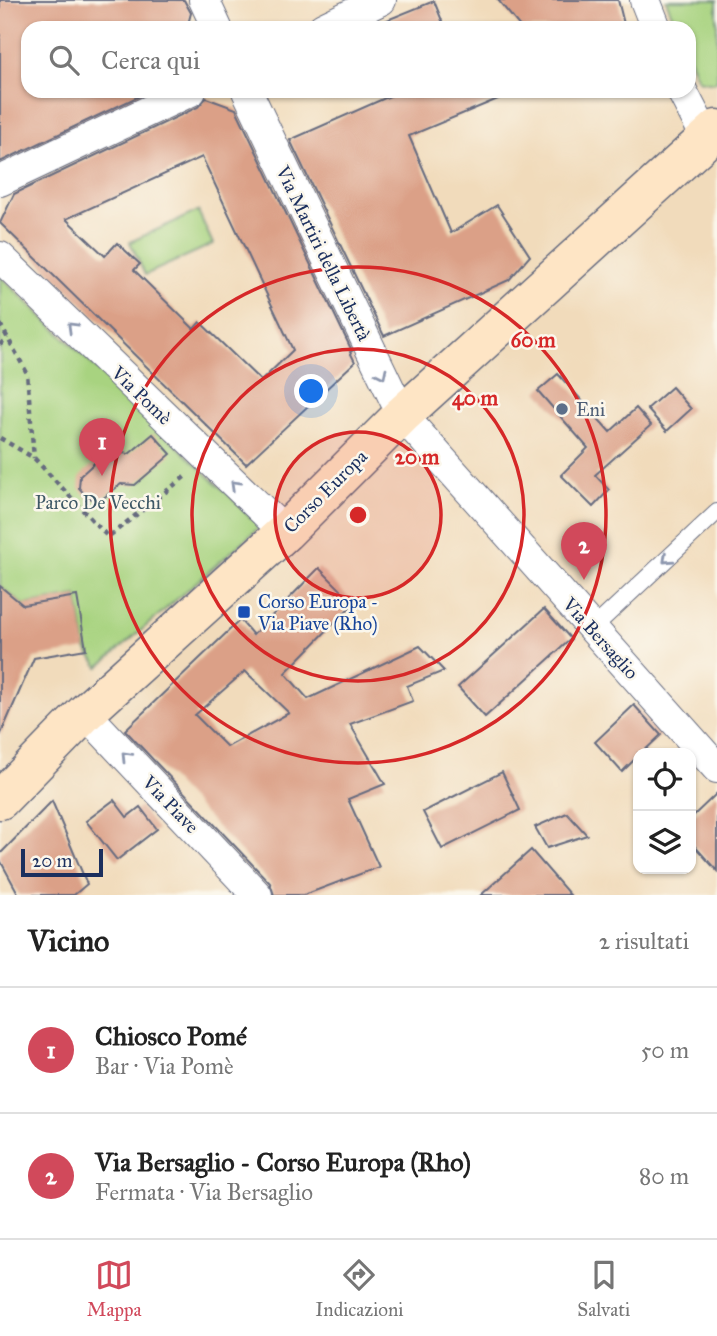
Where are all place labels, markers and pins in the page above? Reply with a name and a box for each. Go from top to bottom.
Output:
place label: Eni [576,398,605,421]
marker: Eni [554,401,570,417]
pin: 1 [79,418,125,476]
centre of rings [346,503,370,527]
pin: 2 [561,522,607,580]
place label: Corso Europa - Via Piave (Rho) [257,590,378,636]
marker: Corso Europa - Via Piave (Rho) [236,604,252,620]

